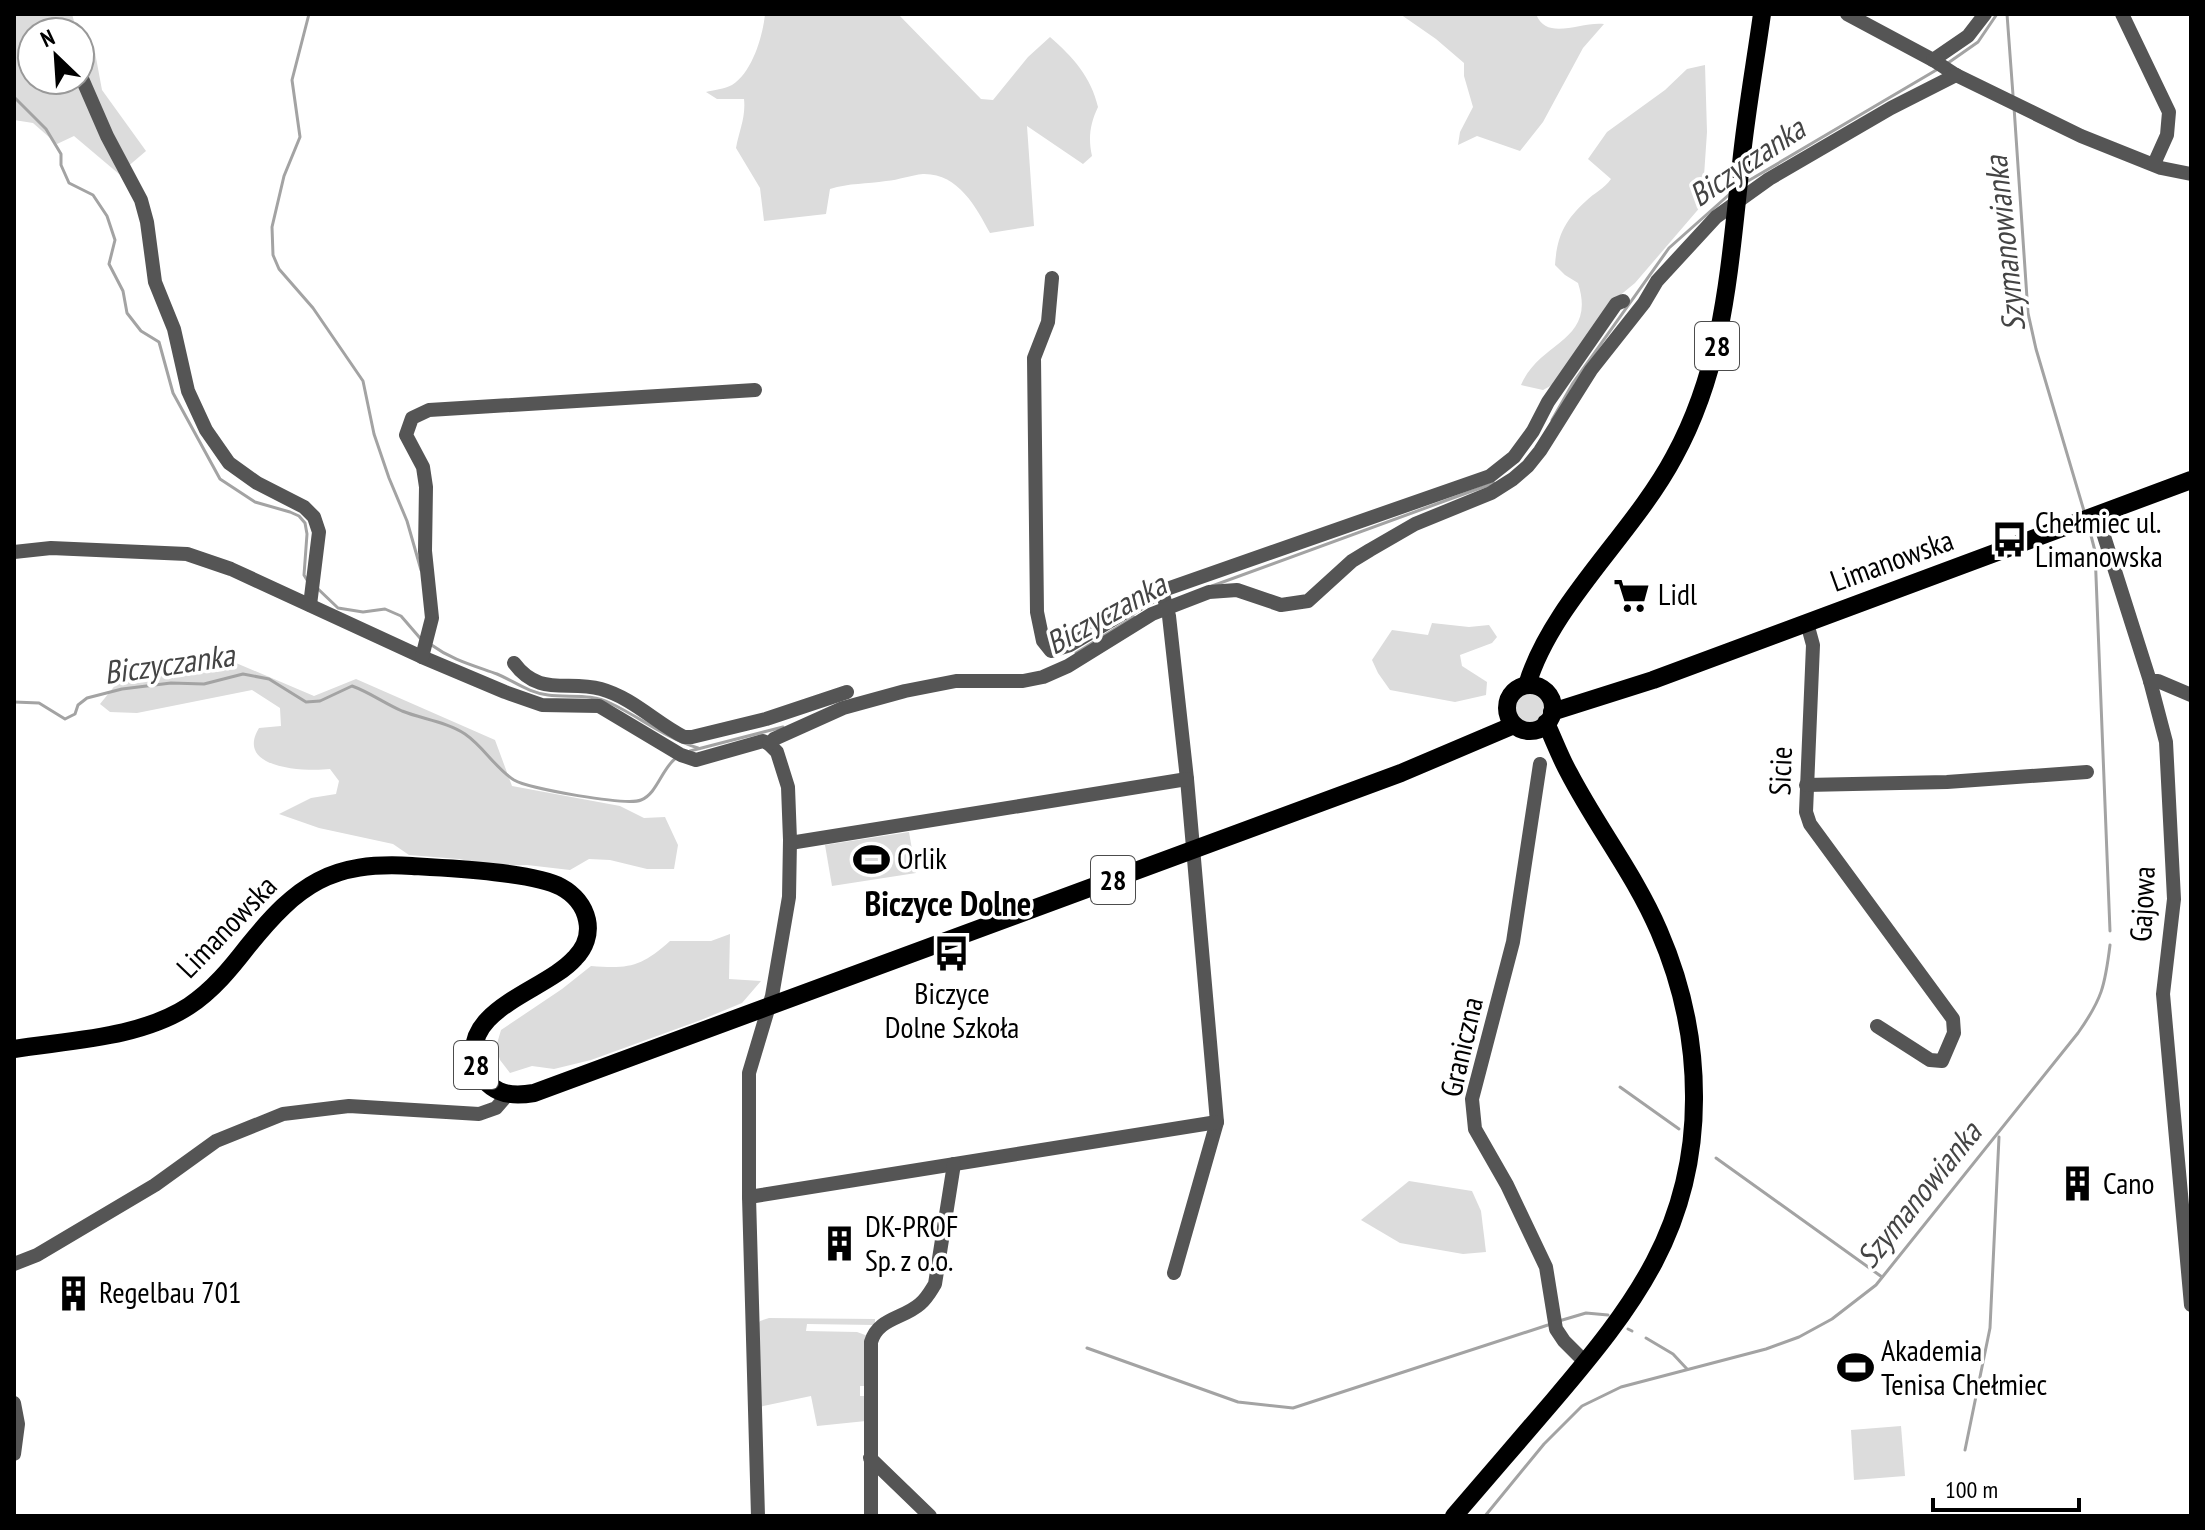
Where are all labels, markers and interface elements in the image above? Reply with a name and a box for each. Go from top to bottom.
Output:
north arrow [16,16,96,96]
text: N [36,23,59,53]
water label: Biczyczanka [1680,106,1814,215]
water label: Szymanowianka [1974,152,2034,334]
road number: 28 [1695,322,1739,370]
place label: Chełmiec ul. Limanowska [2035,502,2163,575]
street label: Limanowska [1825,519,1958,600]
bus stop icon: Chełmiec ul. Limanowska [1990,521,2028,559]
water label: Biczyczanka [1038,562,1175,663]
place label: Lidl [1658,574,1697,613]
supermarket icon: Lidl [1613,576,1651,614]
water label: Biczyczanka [101,633,239,693]
street label: Sicie [1759,746,1800,796]
place label: Orlik [897,838,947,877]
sports icon: Orlik [852,840,890,878]
road number: 28 [1091,856,1135,904]
street label: Gajowa [2120,865,2163,943]
street label: Limanowska [167,866,284,985]
district label: Biczyce Dolne [865,881,1031,925]
bus stop icon: Biczyce Dolne Szkoła [933,934,971,972]
place label: Biczyce Dolne Szkoła [885,973,1019,1046]
street label: Graniczna [1430,993,1491,1100]
road number: 28 [454,1041,498,1089]
water label: Szymanowianka [1846,1111,1991,1276]
place label: Cano [2103,1163,2154,1202]
building icon: Cano [2058,1165,2096,1203]
place label: DK-PROF Sp. z o.o. [865,1206,958,1279]
building icon: DK-PROF Sp. z o.o. [820,1225,858,1263]
place label: Regelbau 701 [99,1272,242,1311]
building icon: Regelbau 701 [54,1274,92,1312]
place label: Akademia Tenisa Chełmiec [1881,1330,2047,1403]
sports icon: Akademia Tenisa Chełmiec [1836,1349,1874,1387]
scale bar [1933,1462,2079,1512]
text: 100 m [1945,1474,1998,1505]

